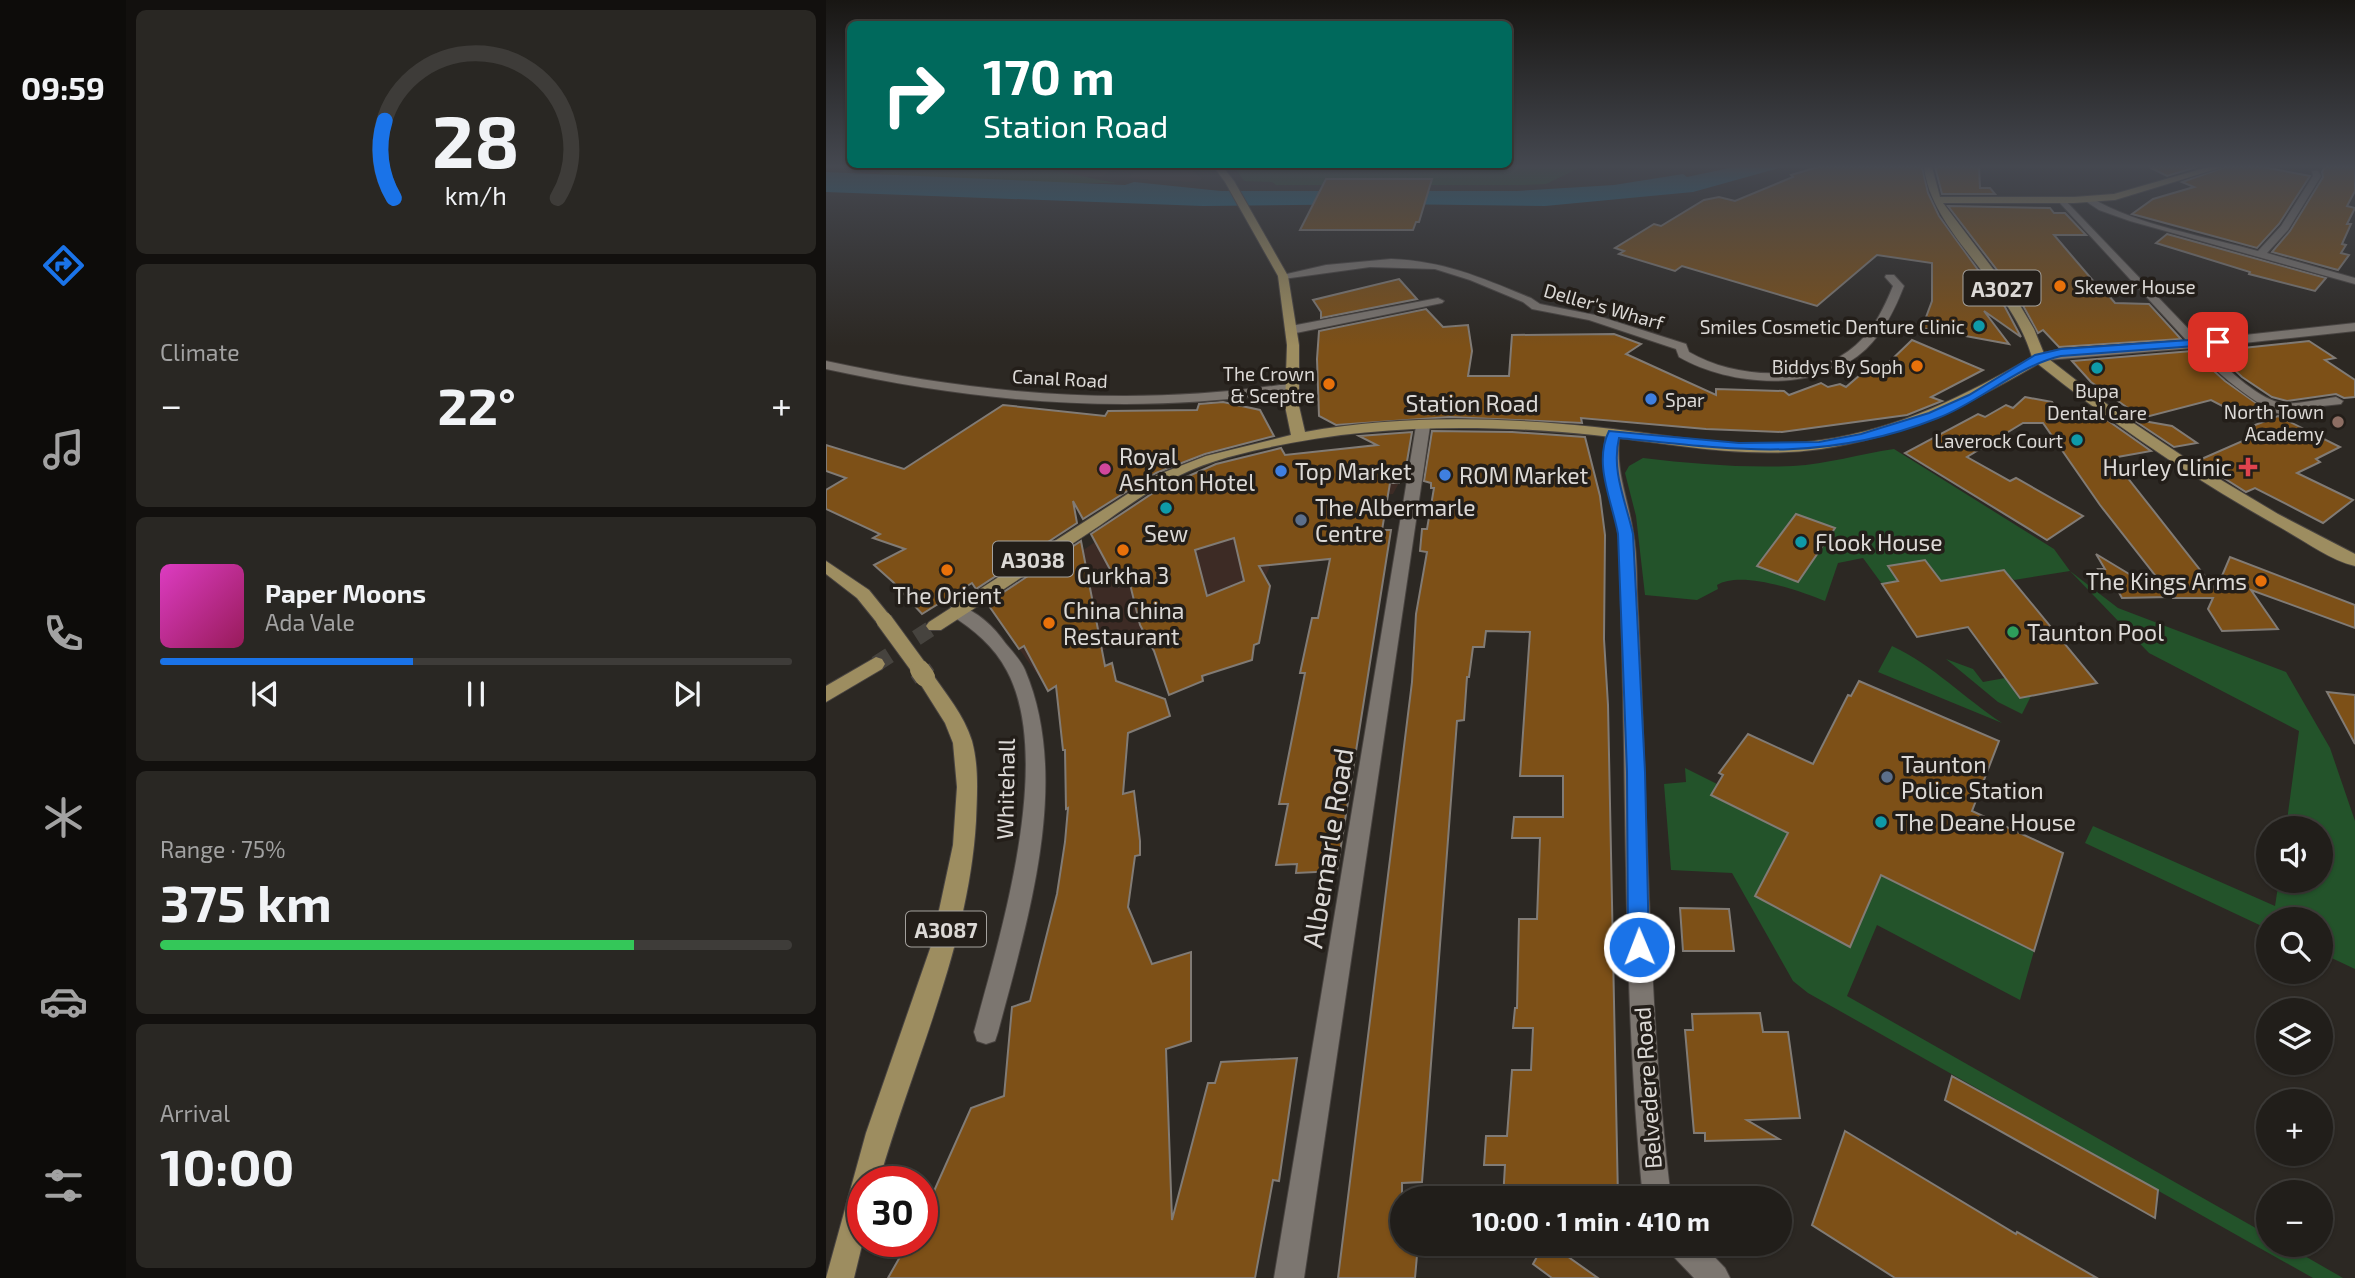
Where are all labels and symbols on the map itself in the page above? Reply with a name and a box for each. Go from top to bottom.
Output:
road number: A3027 [1964,270,2040,306]
place label: Skewer House [2074,275,2196,298]
street label: Deller's Wharf [1541,278,1667,334]
marker: Skewer House [2052,278,2068,294]
pin [2188,312,2248,372]
place label: Smiles Cosmetic Denture Clinic [1700,315,1965,338]
marker: Smiles Cosmetic Denture Clinic [1971,318,1987,334]
place label: Biddys By Soph [1772,355,1903,378]
marker: Biddys By Soph [1909,358,1925,374]
marker: Bupa Dental Care [2089,360,2105,376]
place label: The Crown & Sceptre [1223,362,1315,407]
street label: Canal Road [1012,364,1108,392]
marker: The Crown & Sceptre [1321,376,1337,392]
place label: Bupa Dental Care [2047,379,2147,424]
place label: Spar [1665,388,1705,411]
street label: Station Road [1405,389,1539,417]
marker: Spar [1643,391,1659,407]
place label: North Town Academy [2224,400,2324,445]
marker: North Town Academy [2330,414,2346,430]
place label: Laverock Court [1934,429,2063,452]
marker: Laverock Court [2069,432,2085,448]
place label: Royal Ashton Hotel [1119,442,1255,496]
place label: Hurley Clinic [2102,453,2232,481]
place label: Top Market [1295,457,1412,485]
marker: Hurley Clinic [2238,457,2258,477]
marker: Royal Ashton Hotel [1097,461,1113,477]
place label: ROM Market [1459,461,1589,489]
marker: Top Market [1273,463,1289,479]
marker: ROM Market [1437,467,1453,483]
place label: The Albermarle Centre [1315,493,1476,547]
marker: Sew [1158,500,1174,516]
marker: The Albermarle Centre [1293,512,1309,528]
place label: Sew [1144,519,1188,547]
place label: Flook House [1815,528,1943,556]
marker: Flook House [1793,534,1809,550]
road number: A3038 [993,542,1073,576]
marker: Gurkha 3 [1115,542,1131,558]
place label: Gurkha 3 [1077,561,1169,589]
marker: The Orient [939,562,955,578]
place label: The Kings Arms [2086,567,2247,595]
marker: The Kings Arms [2253,573,2269,589]
place label: The Orient [893,581,1002,609]
place label: China China Restaurant [1063,596,1184,650]
marker: China China Restaurant [1041,615,1057,631]
place label: Taunton Pool [2027,618,2164,646]
marker: Taunton Pool [2005,624,2021,640]
street label: Whitehall [990,738,1020,840]
street label: Albemarle Road [1294,746,1360,950]
place label: Taunton Police Station [1901,750,2044,804]
marker: Taunton Police Station [1879,769,1895,785]
place label: The Deane House [1895,808,2076,836]
marker: The Deane House [1873,814,1889,830]
position arrow [1602,910,1676,984]
road number: A3087 [906,912,986,946]
street label: Belvedere Road [1627,1006,1667,1170]
speed limit sign: 30 [847,1166,938,1257]

